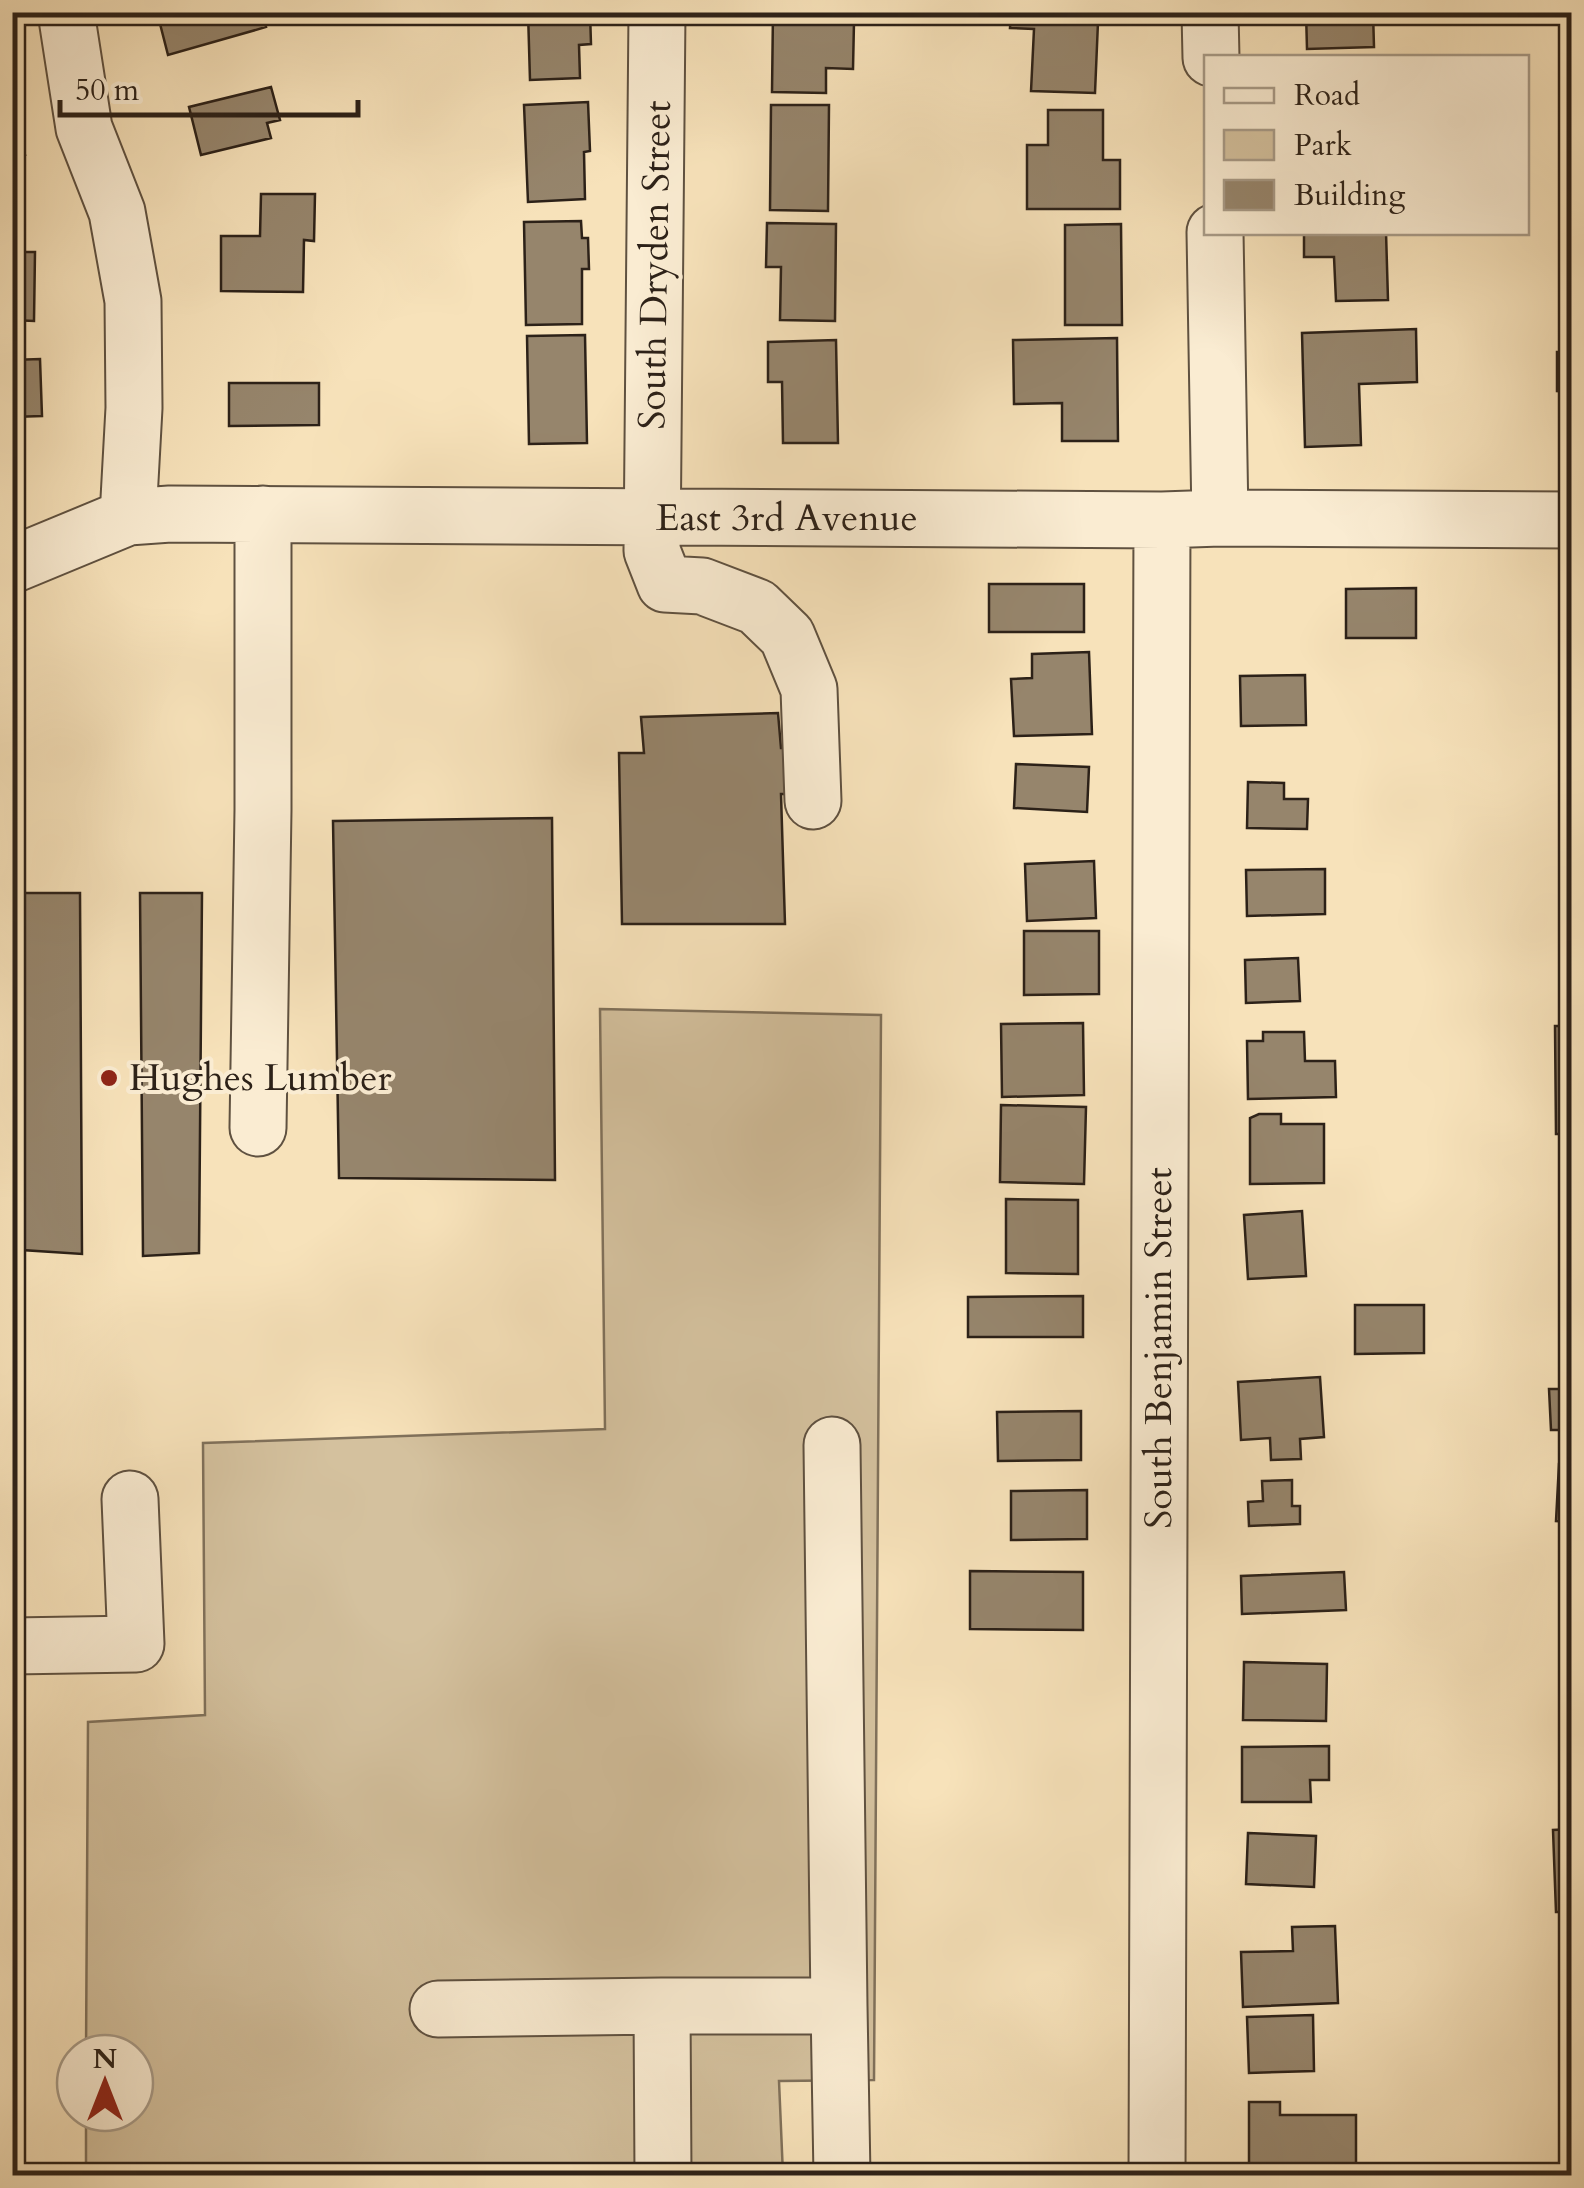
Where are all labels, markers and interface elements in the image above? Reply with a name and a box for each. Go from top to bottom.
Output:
scale bar [60,55,358,117]
legend [1204,55,1529,235]
text: 50 m [75,70,140,111]
text: Road [1294,75,1360,116]
street label: South Dryden Street [626,100,684,430]
text: Park [1294,125,1352,166]
text: Building [1294,175,1405,216]
street label: East 3rd Avenue [656,492,918,544]
place label: Hughes Lumber [129,1052,392,1104]
marker: Hughes Lumber [98,1067,120,1089]
street label: South Benjamin Street [1133,1167,1185,1529]
north arrow [55,2033,155,2133]
text: N [93,2040,117,2078]

